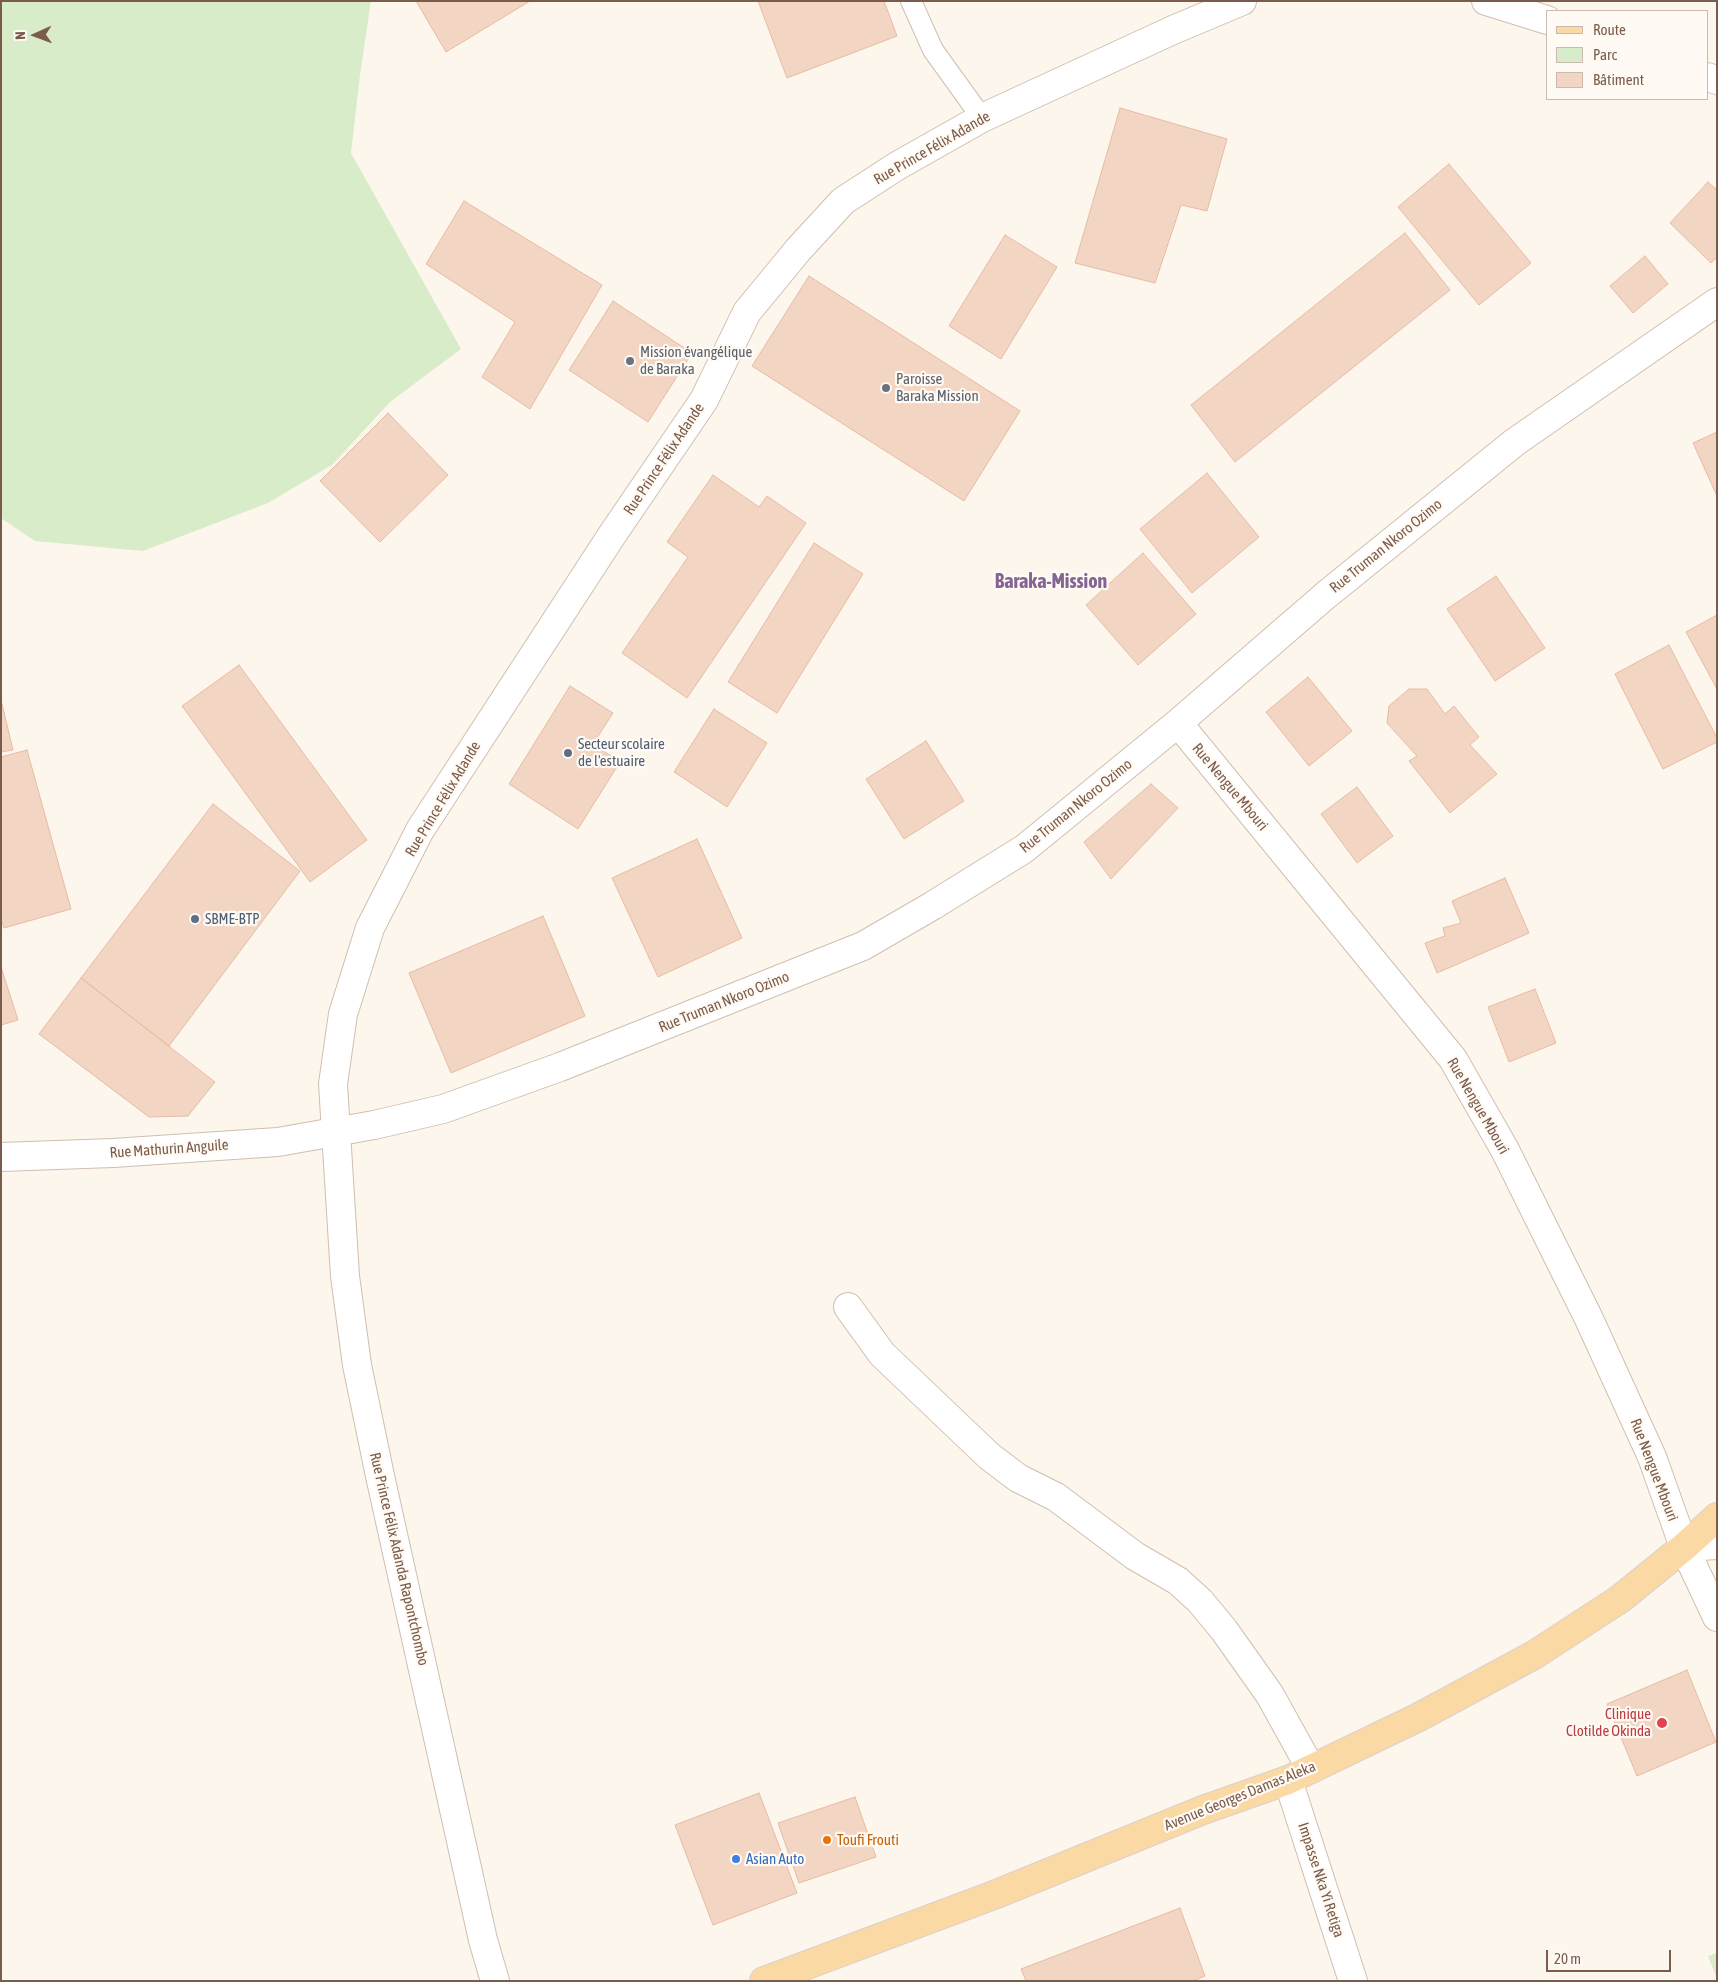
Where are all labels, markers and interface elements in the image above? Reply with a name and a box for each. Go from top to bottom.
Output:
north arrow [10,10,60,60]
legend [1546,10,1708,100]
text: Route [1593,21,1626,38]
text: N [12,31,28,40]
text: Parc [1593,46,1617,63]
text: Bâtiment [1593,71,1644,88]
street label: Rue Prince Félix Adande [871,107,993,189]
place label: Mission évangélique de Baraka [640,343,752,378]
marker: Mission évangélique de Baraka [624,355,636,367]
place label: Paroisse Baraka Mission [896,370,979,405]
marker: Paroisse Baraka Mission [880,382,892,394]
street label: Rue Prince Félix Adande [620,400,708,518]
street label: Rue Truman Nkoro Ozimo [1326,495,1446,597]
district label: Baraka-Mission [995,570,1107,594]
place label: Secteur scolaire de l'estuaire [578,735,665,770]
street label: Rue Prince Félix Adande [401,738,485,860]
street label: Rue Nengue Mbouri [1188,740,1272,834]
marker: Secteur scolaire de l'estuaire [562,747,574,759]
street label: Rue Truman Nkoro Ozimo [1016,755,1136,857]
place label: SBME-BTP [205,910,260,928]
marker: SBME-BTP [189,913,201,925]
street label: Rue Truman Nkoro Ozimo [656,968,792,1036]
street label: Rue Nengue Mbouri [1443,1055,1513,1157]
street label: Rue Mathurin Anguile [109,1136,229,1162]
street label: Rue Nengue Mbouri [1626,1416,1682,1524]
street label: Rue Prince Félix Adanda Rapontchombo [366,1451,432,1667]
place label: Clinique Clotilde Okinda [1566,1705,1651,1740]
marker: Clinique Clotilde Okinda [1655,1716,1669,1730]
street label: Avenue Georges Damas Aleka [1162,1757,1318,1835]
street label: Impasse Nka Yi Retiga [1294,1820,1348,1940]
place label: Toufi Frouti [837,1831,899,1849]
marker: Toufi Frouti [821,1834,833,1846]
place label: Asian Auto [746,1850,804,1868]
marker: Asian Auto [730,1853,742,1865]
scale bar [1548,1940,1673,1972]
text: 20 m [1554,1950,1581,1967]

